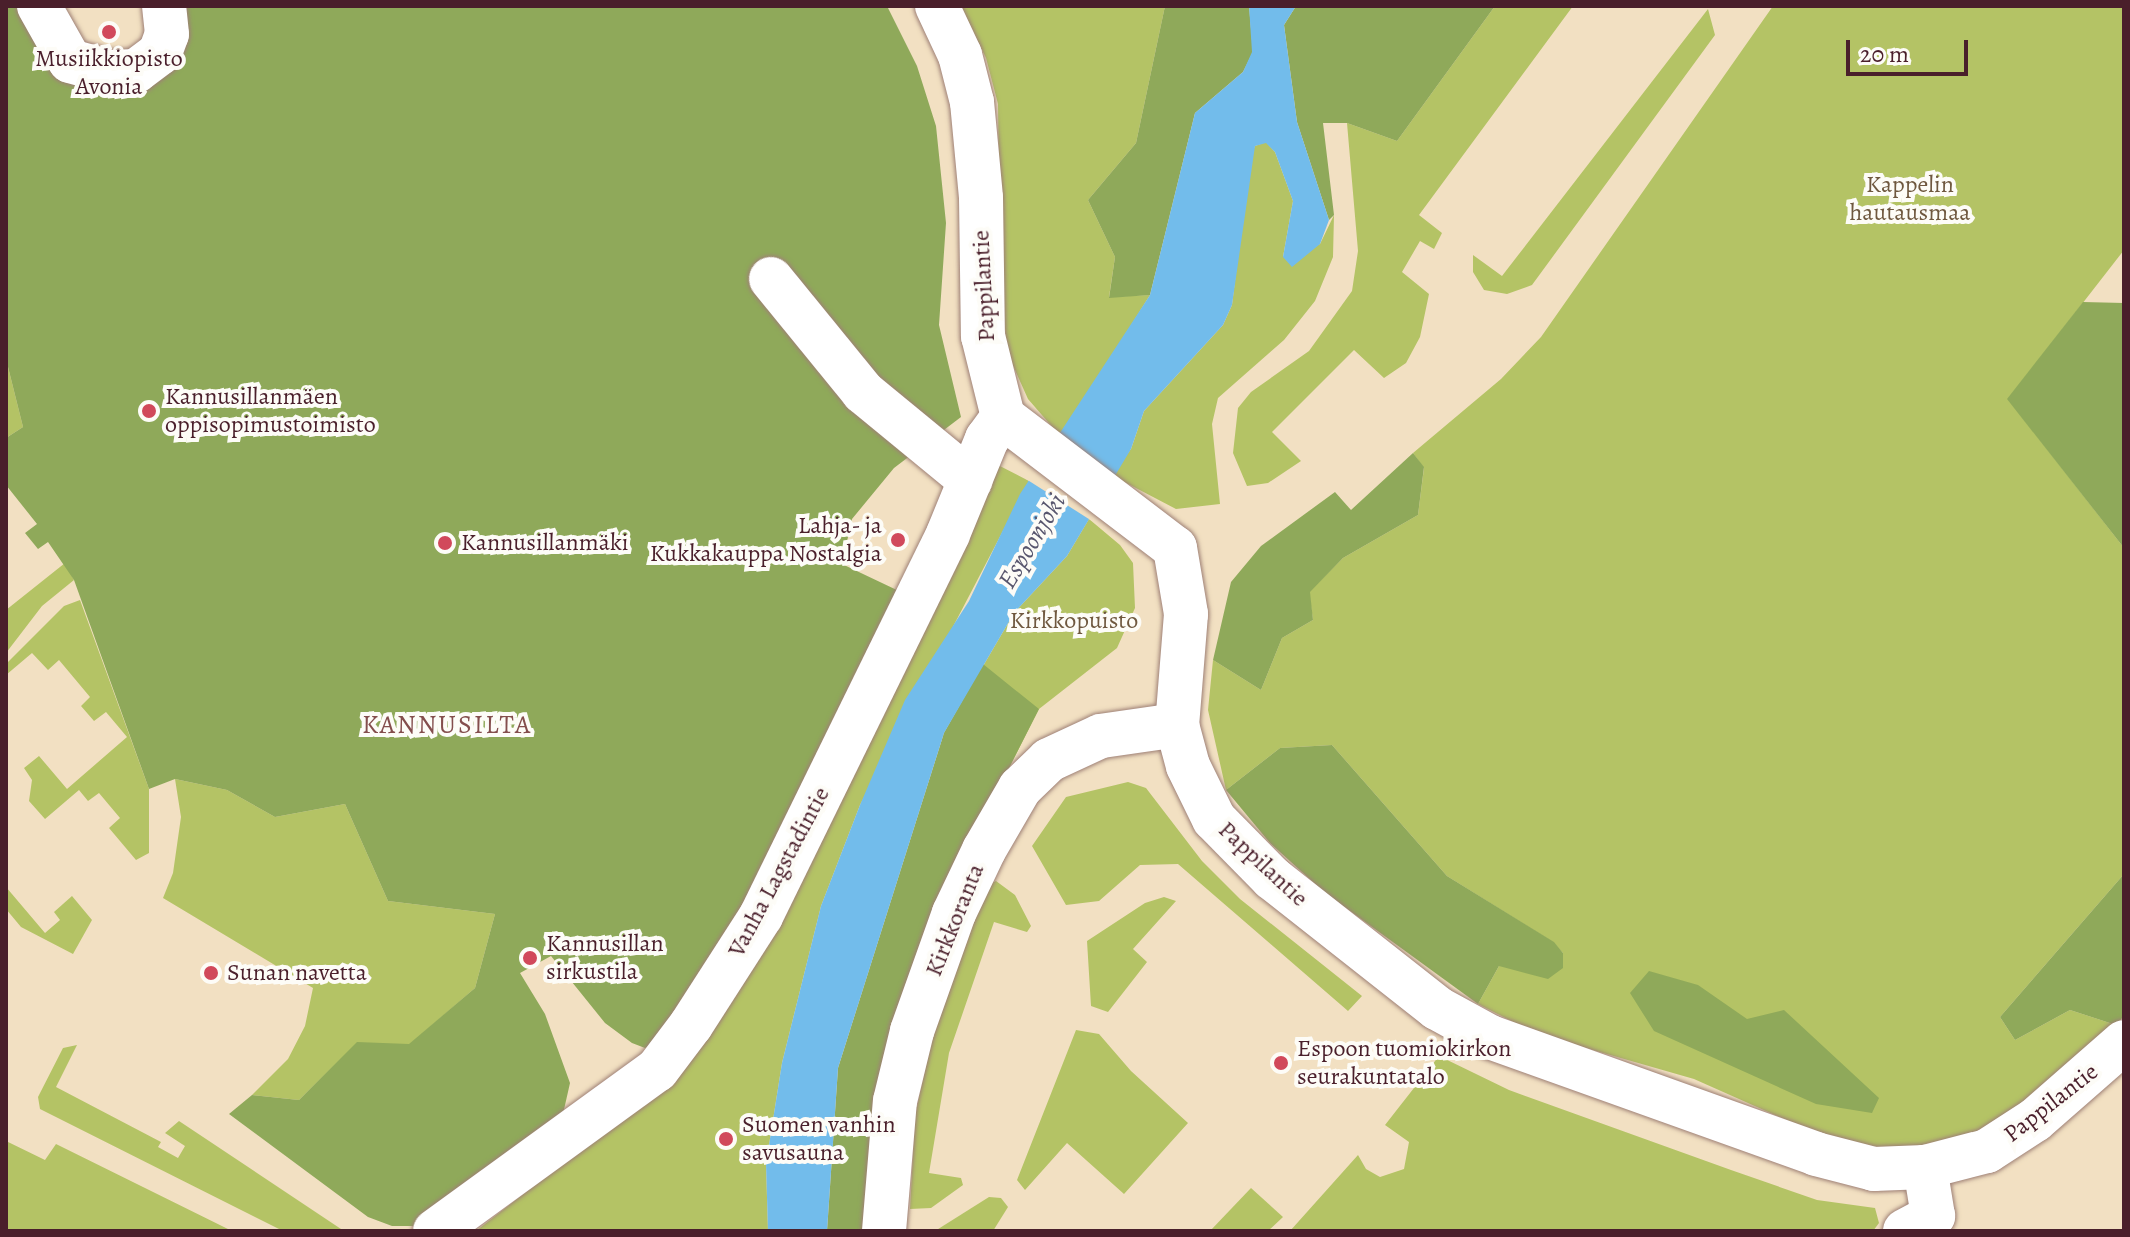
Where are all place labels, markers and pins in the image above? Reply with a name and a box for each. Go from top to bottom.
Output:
marker: Musiikkiopisto Avonia [100,23,118,41]
place label: Musiikkiopisto Avonia [35,45,183,101]
place label: Kannusillanmäen oppisopimustoimisto [165,383,376,439]
marker: Kannusillanmäen oppisopimustoimisto [140,402,158,420]
place label: Lahja- ja Kukkakauppa Nostalgia [650,512,882,568]
place label: Kannusillanmäki [461,529,629,557]
marker: Lahja- ja Kukkakauppa Nostalgia [889,531,907,549]
marker: Kannusillanmäki [436,534,454,552]
place label: Kannusillan sirkustila [546,930,664,986]
marker: Kannusillan sirkustila [521,949,539,967]
place label: Sunan navetta [227,959,367,987]
marker: Sunan navetta [202,964,220,982]
place label: Espoon tuomiokirkon seurakuntatalo [1297,1035,1511,1091]
marker: Espoon tuomiokirkon seurakuntatalo [1272,1054,1290,1072]
place label: Suomen vanhin savusauna [742,1111,896,1167]
marker: Suomen vanhin savusauna [717,1130,735,1148]

